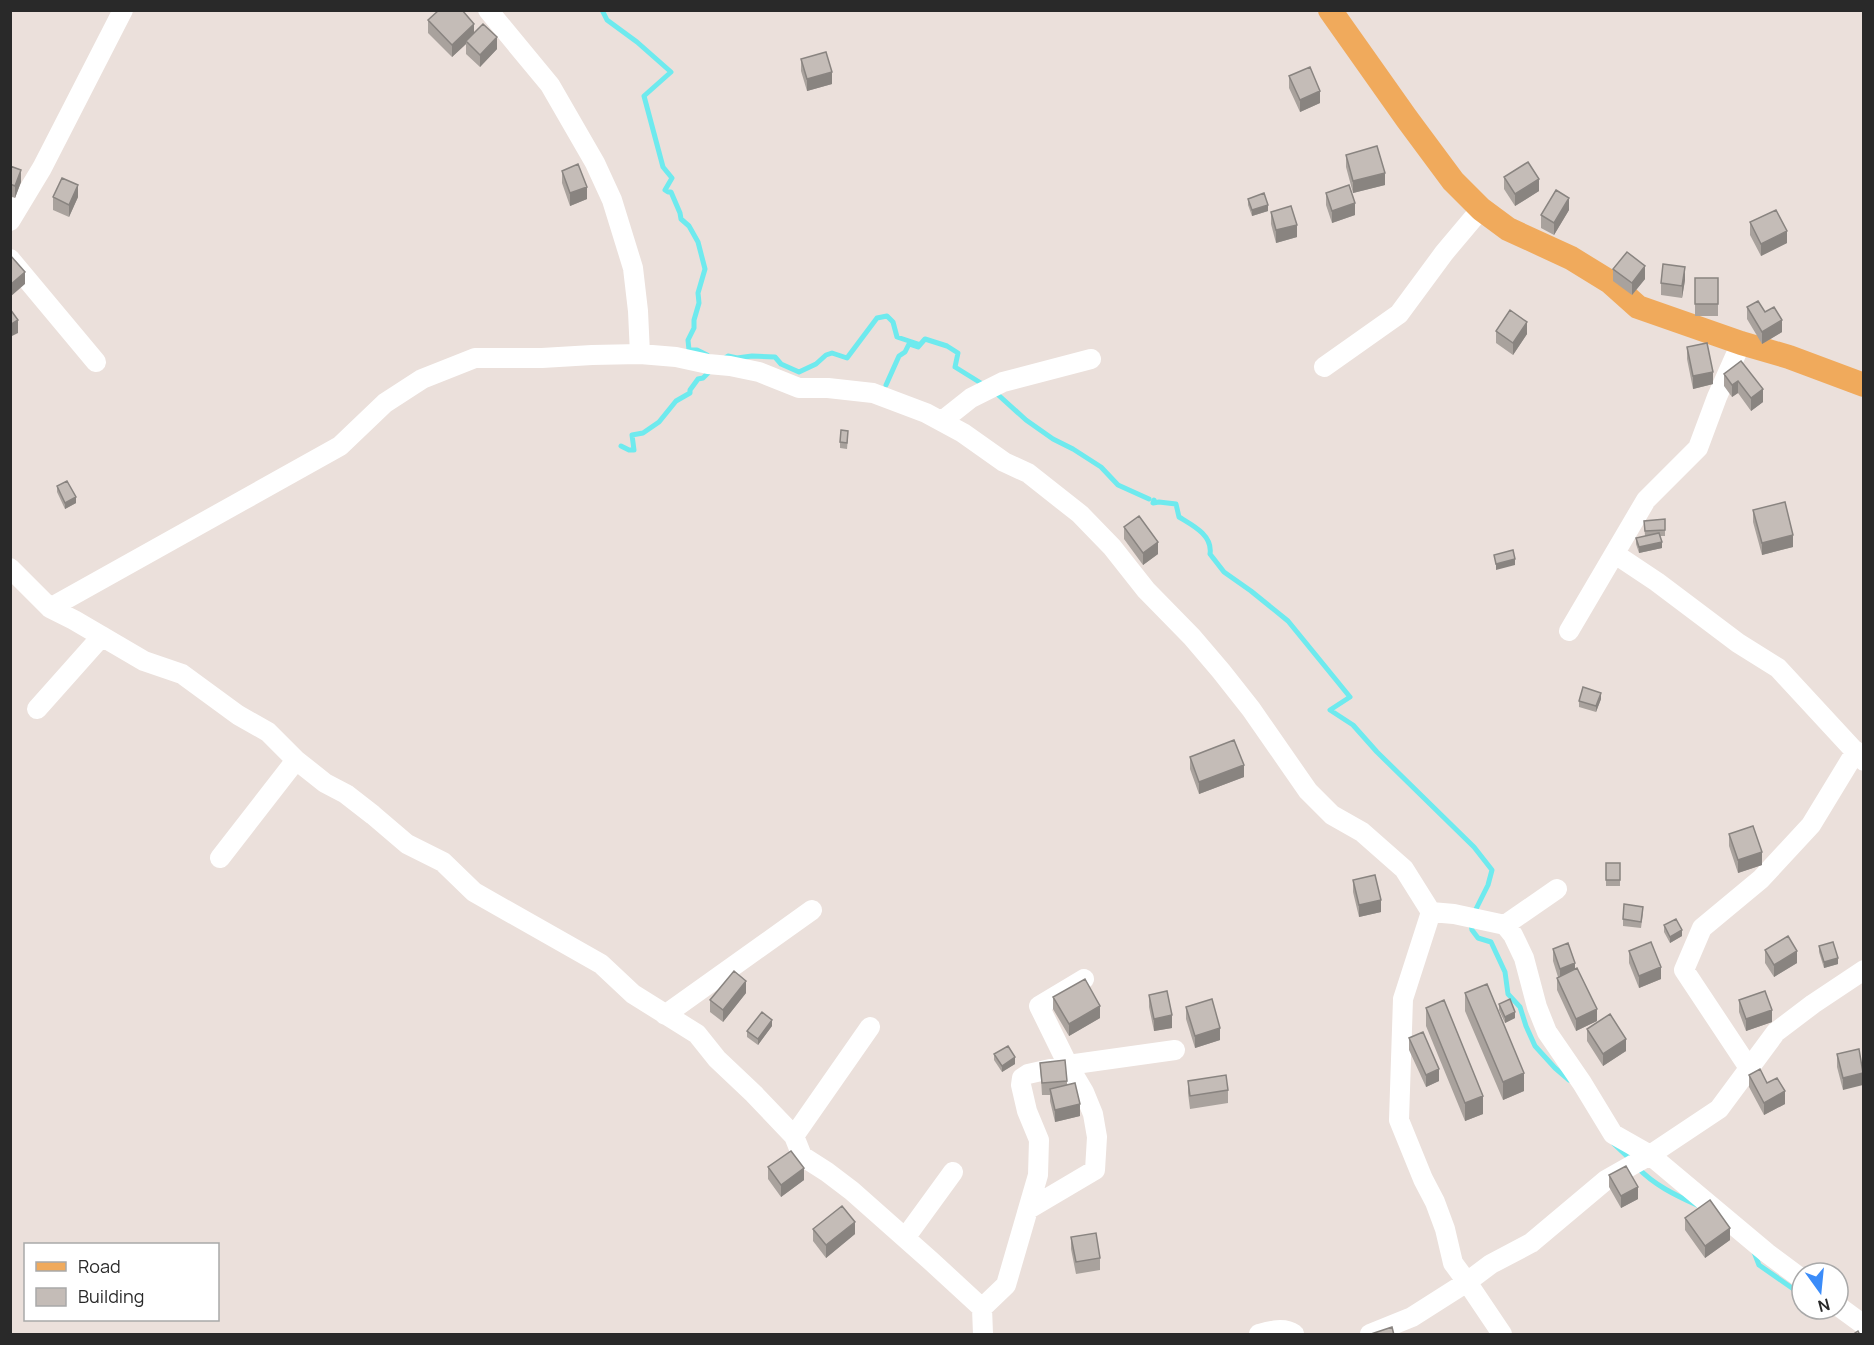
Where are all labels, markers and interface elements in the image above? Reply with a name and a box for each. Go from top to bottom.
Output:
legend [24,1243,219,1321]
text: Road [78,1254,121,1278]
north arrow [1790,1261,1850,1321]
text: Building [78,1284,144,1308]
text: N [1815,1293,1832,1318]

